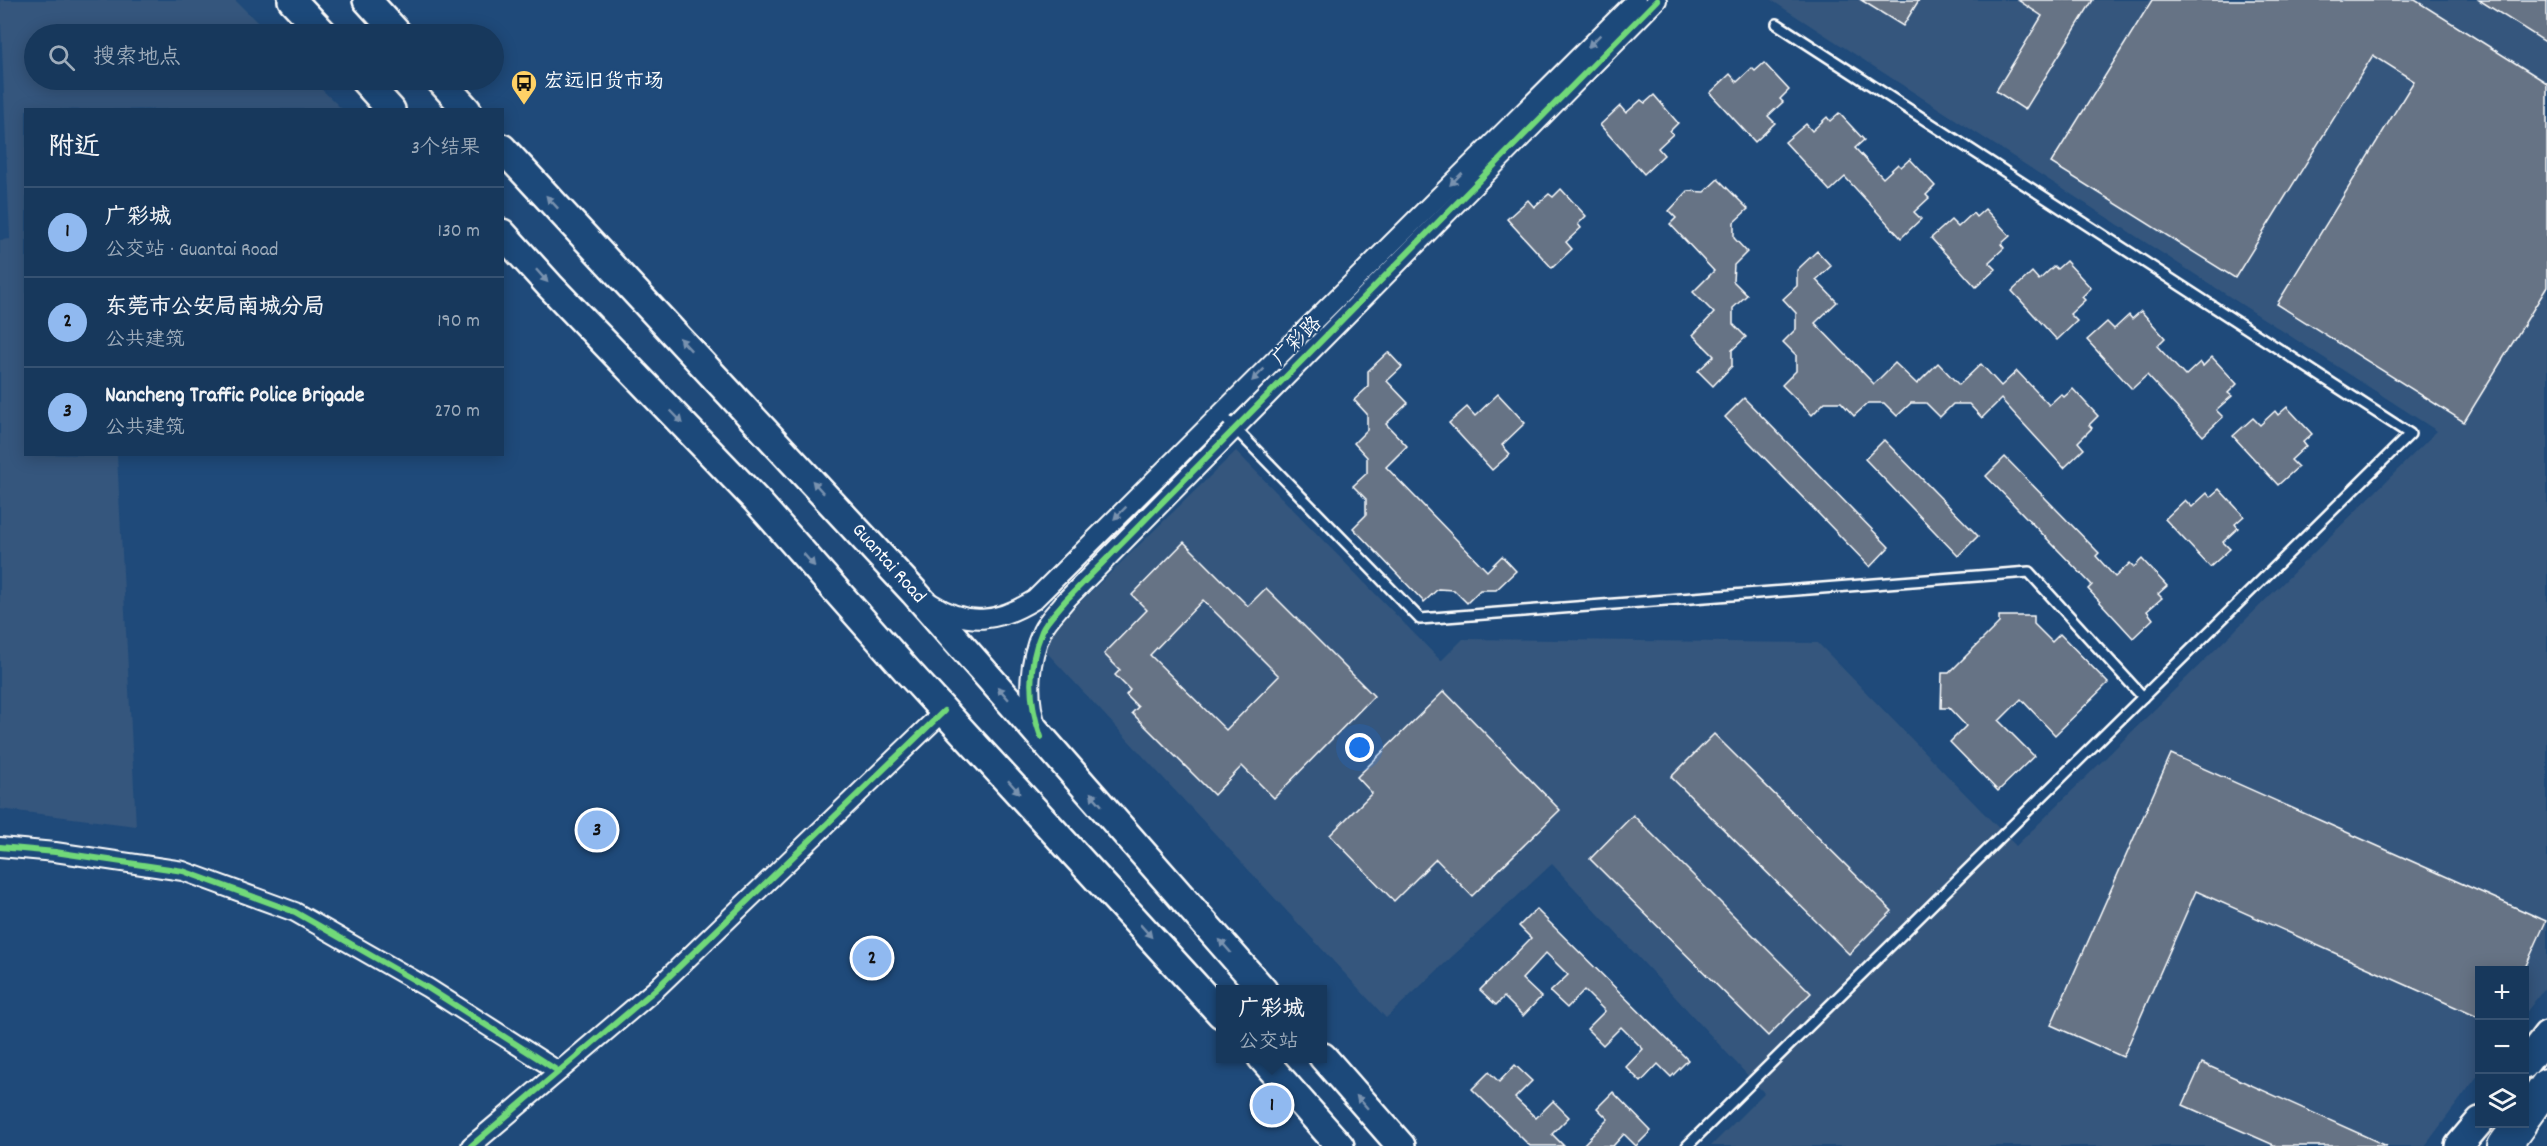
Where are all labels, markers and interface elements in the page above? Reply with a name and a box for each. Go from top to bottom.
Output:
search box [24,24,504,90]
one-way arrow [1588,34,1602,48]
icon: search [45,41,78,74]
text: 搜索地点 [93,43,181,74]
bus stop icon: 宏远旧货市场 [509,68,539,106]
place label: 宏远旧货市场 [544,69,664,97]
text: 附近 [48,130,100,167]
text: 3个结果 [411,135,480,163]
one-way arrow [1450,171,1464,185]
one-way arrow [545,194,559,209]
text: 广彩城 [105,203,171,234]
text: 1 [65,218,70,246]
text: 130 m [438,218,480,246]
text: 公交站 · Guantai Road [105,237,278,265]
one-way arrow [535,269,549,284]
text: 东莞市公安局南城分局 [105,293,325,324]
text: 2 [63,308,72,336]
text: 190 m [437,308,480,336]
street label: 广彩路 [1267,310,1330,373]
text: 公共建筑 [105,327,185,355]
one-way arrow [678,337,692,352]
one-way arrow [1252,368,1266,382]
text: Nancheng Traffic Police Brigade [105,381,364,412]
text: 3 [63,398,72,426]
text: 270 m [434,398,480,426]
one-way arrow [669,410,683,424]
text: 公共建筑 [105,415,185,443]
one-way arrow [811,479,825,494]
one-way arrow [1113,505,1127,520]
street label: Guantai Road [844,518,932,610]
one-way arrow [802,552,815,567]
one-way arrow [996,685,1009,701]
your location [1345,733,1374,762]
one-way arrow [1007,779,1020,794]
one-way arrow [1090,792,1103,807]
pin: 3 [578,808,616,852]
one-way arrow [1138,924,1152,938]
pin: 2 [852,936,892,980]
one-way arrow [1218,938,1232,953]
map controls [2475,966,2529,1128]
button: + [2475,966,2529,1020]
popup [1216,985,1327,1063]
text: 广彩城 [1238,995,1305,1026]
button: − [2475,1020,2529,1074]
text: 公交站 [1238,1029,1298,1057]
button: layers [2475,1074,2529,1128]
pin: 1 [1252,1082,1292,1128]
one-way arrow [1356,1094,1369,1110]

